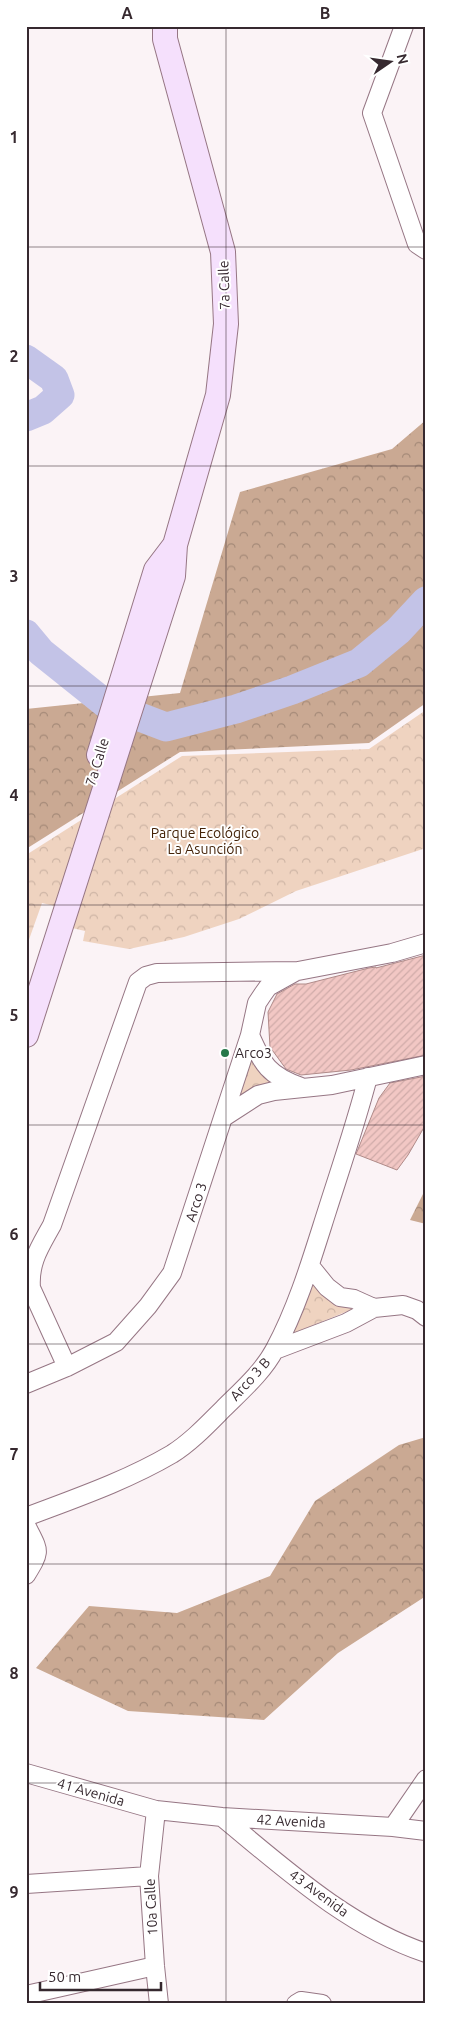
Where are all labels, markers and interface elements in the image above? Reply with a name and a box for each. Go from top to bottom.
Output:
text: A [121,4,133,22]
text: B [320,4,330,22]
north arrow [364,38,414,88]
text: N [394,52,412,66]
text: 1 [9,128,19,146]
street label: 7a Calle [215,260,233,310]
text: 2 [9,347,19,365]
text: 3 [9,567,19,585]
street label: 7a Calle [82,736,112,788]
text: 4 [9,786,19,804]
park label: Parque Ecológico La Asunción [151,825,259,857]
text: 5 [9,1006,19,1024]
place label: Arco3 [235,1045,272,1061]
marker: Arco3 [219,1047,231,1059]
street label: Arco 3 [182,1180,210,1224]
text: 6 [9,1225,19,1243]
street label: Arco 3 B [227,1354,273,1404]
text: 7 [9,1445,19,1463]
text: 8 [9,1664,19,1682]
street label: 41 Avenida [56,1775,126,1809]
street label: 42 Avenida [256,1811,326,1831]
street label: 43 Avenida [286,1866,352,1920]
street label: 10a Calle [142,1878,160,1936]
text: 9 [9,1883,19,1901]
scale bar [40,1960,161,1992]
text: 50 m [48,1968,81,1985]

